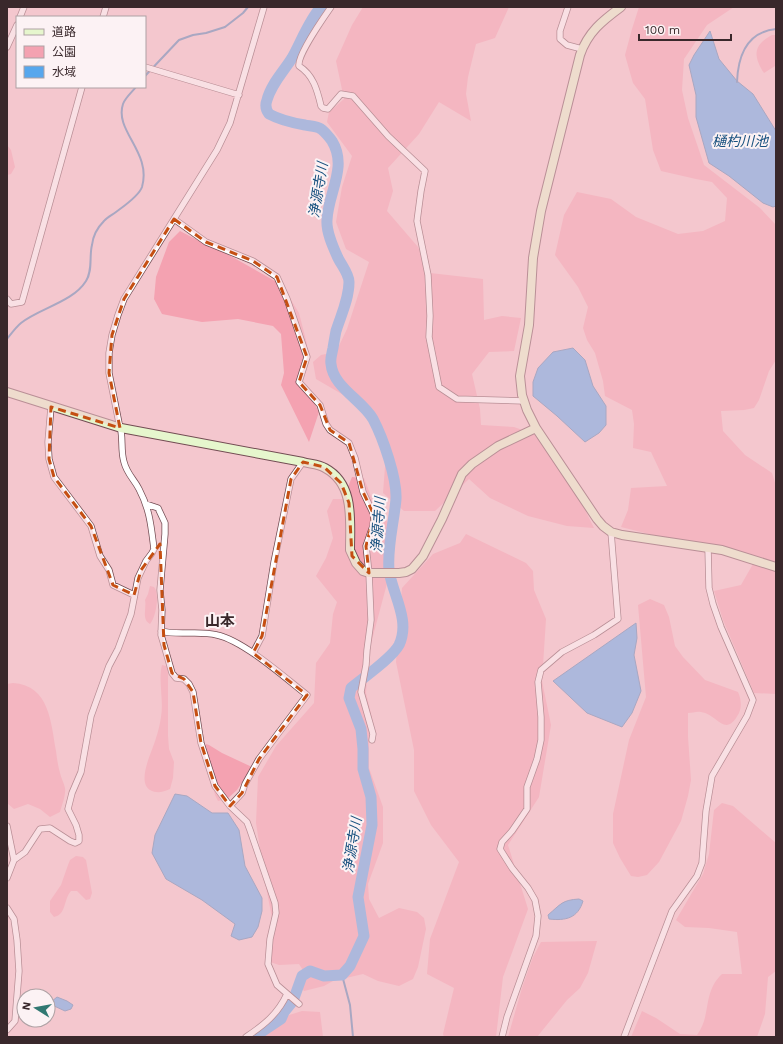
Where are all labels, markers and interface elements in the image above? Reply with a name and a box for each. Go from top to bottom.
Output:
legend [16,16,146,88]
scale bar [639,16,731,42]
text: 100 m [645,23,680,37]
text: 道路 [52,25,76,39]
text: 公園 [52,45,76,59]
text: 水域 [52,65,76,79]
water label: 樋杓川池 [712,133,770,149]
water label: 浄源寺川 [306,159,331,219]
water label: 浄源寺川 [368,495,388,553]
district label: 山本 [205,612,235,630]
water label: 浄源寺川 [340,814,365,874]
north arrow [16,988,56,1028]
text: N [20,1001,34,1011]

